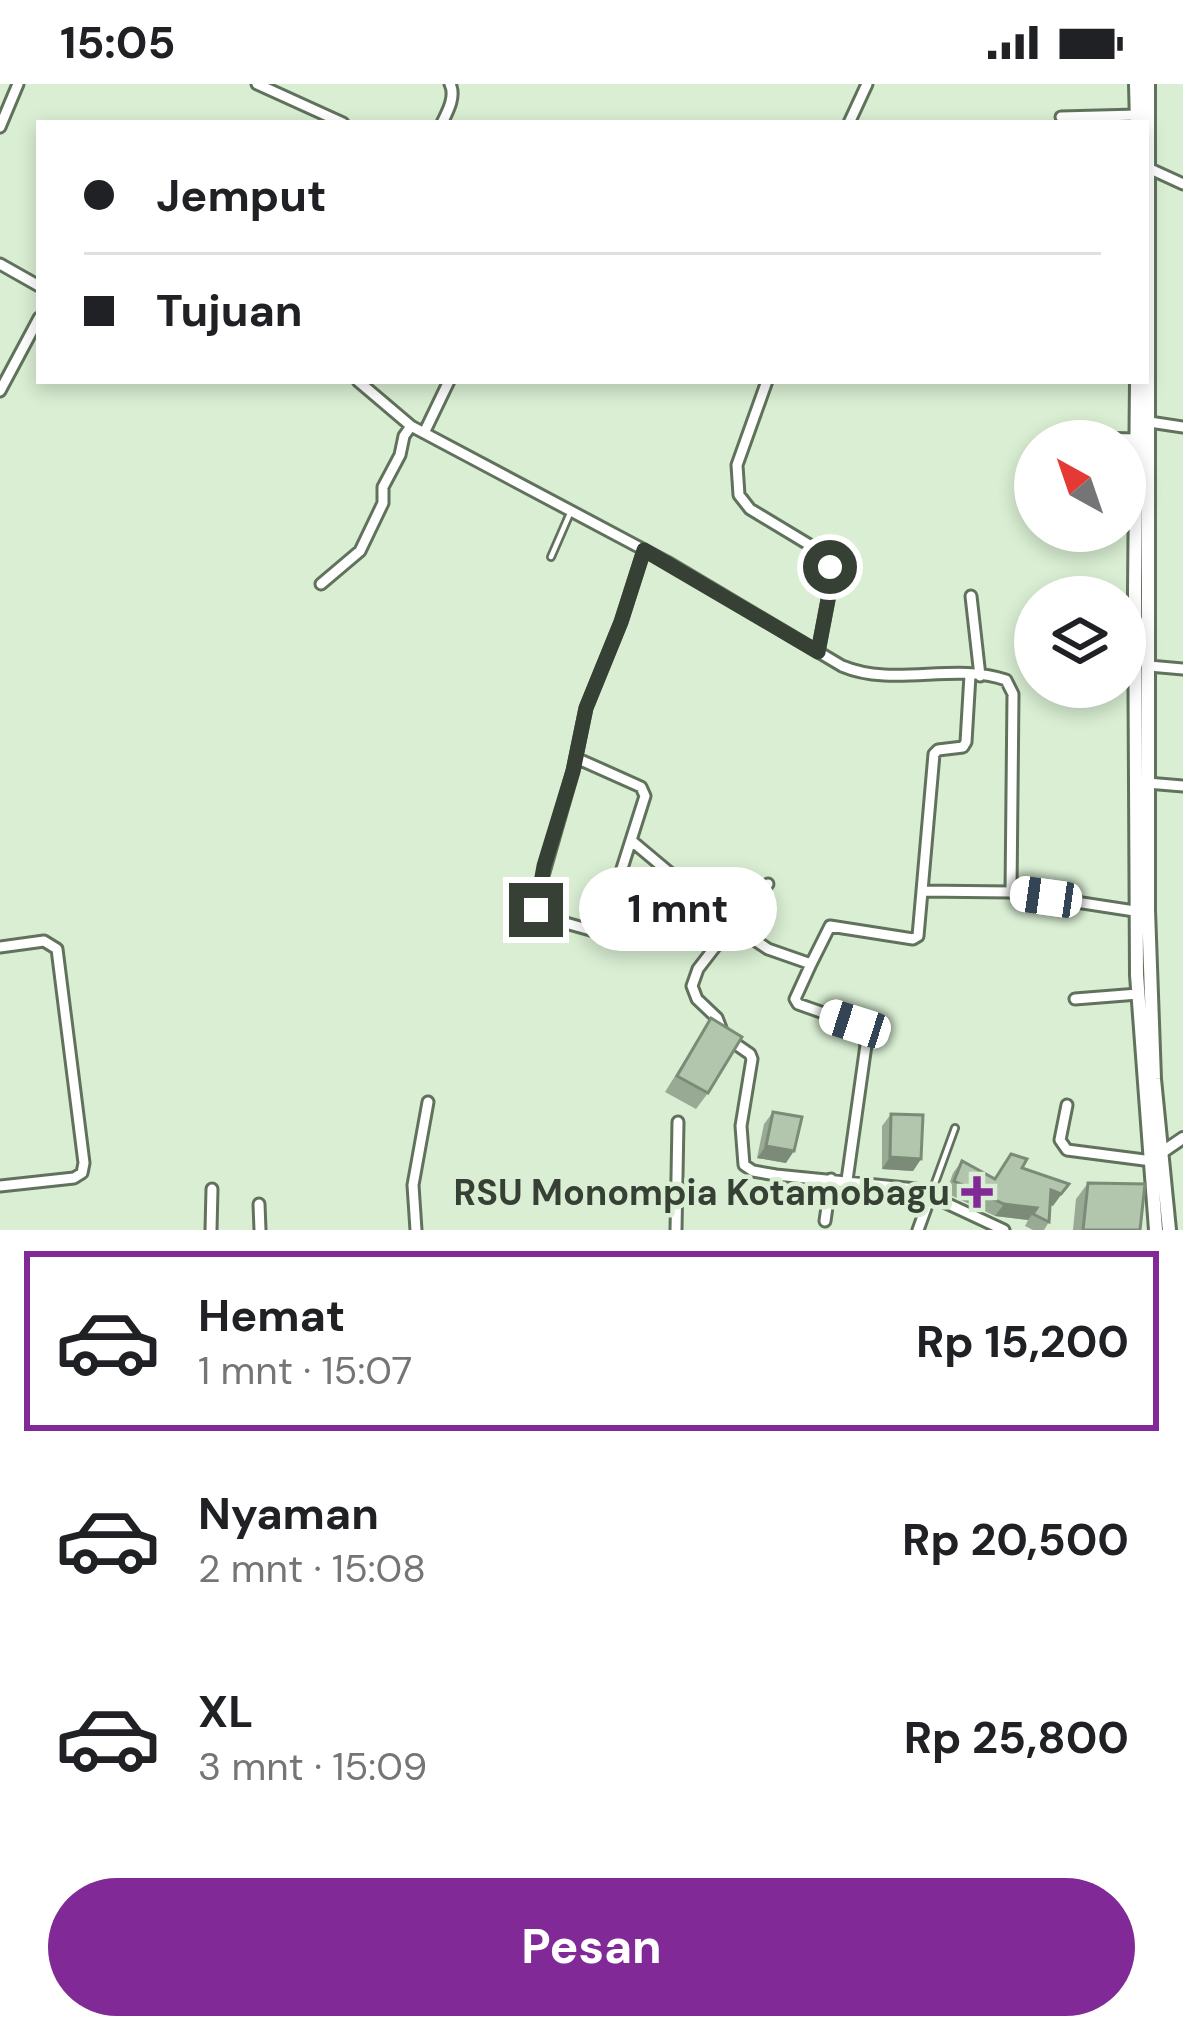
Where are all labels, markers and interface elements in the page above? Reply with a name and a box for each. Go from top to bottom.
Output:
text: 15:05 [60,13,175,72]
text: Jemput [156,166,326,225]
text: Tujuan [156,281,303,340]
north arrow [1014,420,1146,552]
map controls [1014,420,1146,708]
route start [803,540,857,594]
button: layers [1014,576,1146,708]
callout: 1 mnt [578,868,776,952]
car [1008,874,1084,920]
route end [509,883,563,937]
text: 1 mnt [627,883,729,934]
car [815,996,895,1052]
place label: RSU Monompia Kotamobagu [453,1169,950,1216]
marker: RSU Monompia Kotamobagu [961,1176,993,1208]
text: Hemat [198,1286,345,1345]
icon: car [54,1287,162,1395]
text: Rp 15,200 [916,1312,1129,1371]
text: 1 mnt · 15:07 [198,1345,412,1396]
text: Nyaman [198,1484,379,1543]
icon: car [54,1485,162,1593]
text: Rp 20,500 [902,1510,1129,1569]
text: 2 mnt · 15:08 [198,1543,426,1594]
text: XL [198,1682,253,1741]
icon: car [54,1683,162,1791]
text: Rp 25,800 [904,1708,1129,1767]
text: 3 mnt · 15:09 [198,1741,427,1792]
button: Pesan [48,1878,1135,2016]

